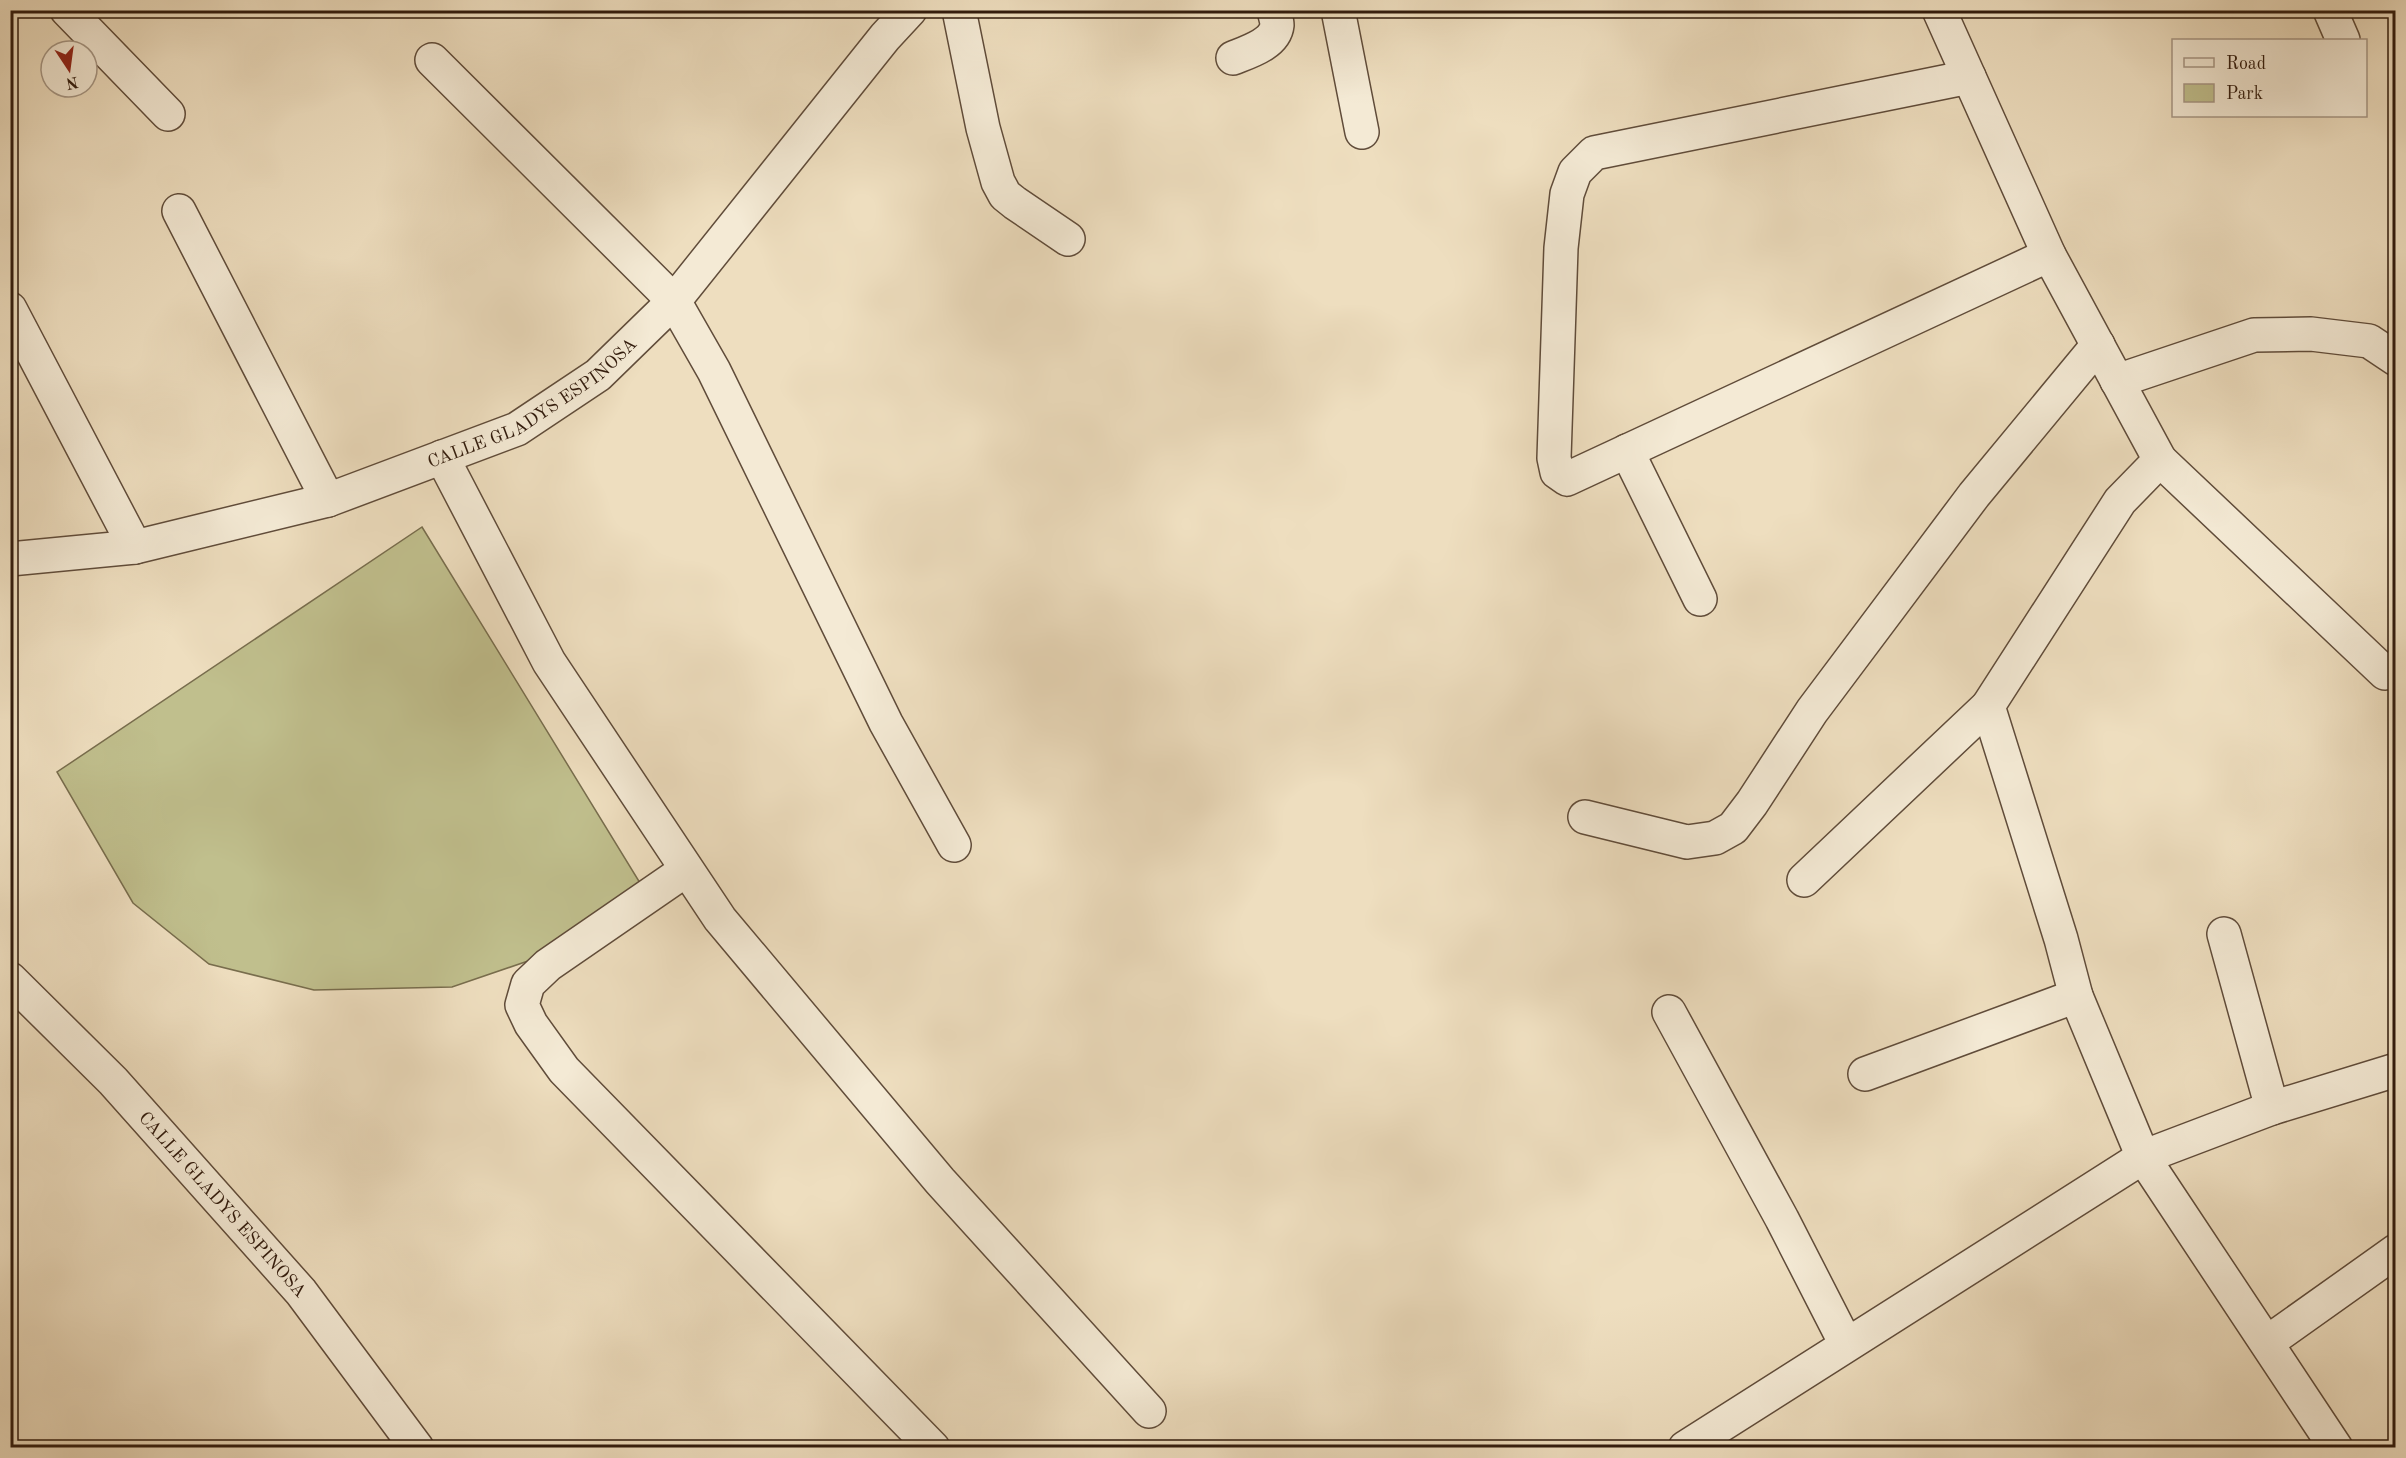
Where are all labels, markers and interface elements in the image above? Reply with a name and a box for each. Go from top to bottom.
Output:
north arrow [39,39,99,99]
legend [2172,39,2367,117]
text: Road [2226,55,2266,73]
text: N [63,72,80,91]
text: Park [2226,85,2263,103]
street label: CALLE GLADYS ESPINOSA [425,335,641,472]
street label: CALLE GLADYS ESPINOSA [135,1109,309,1301]

